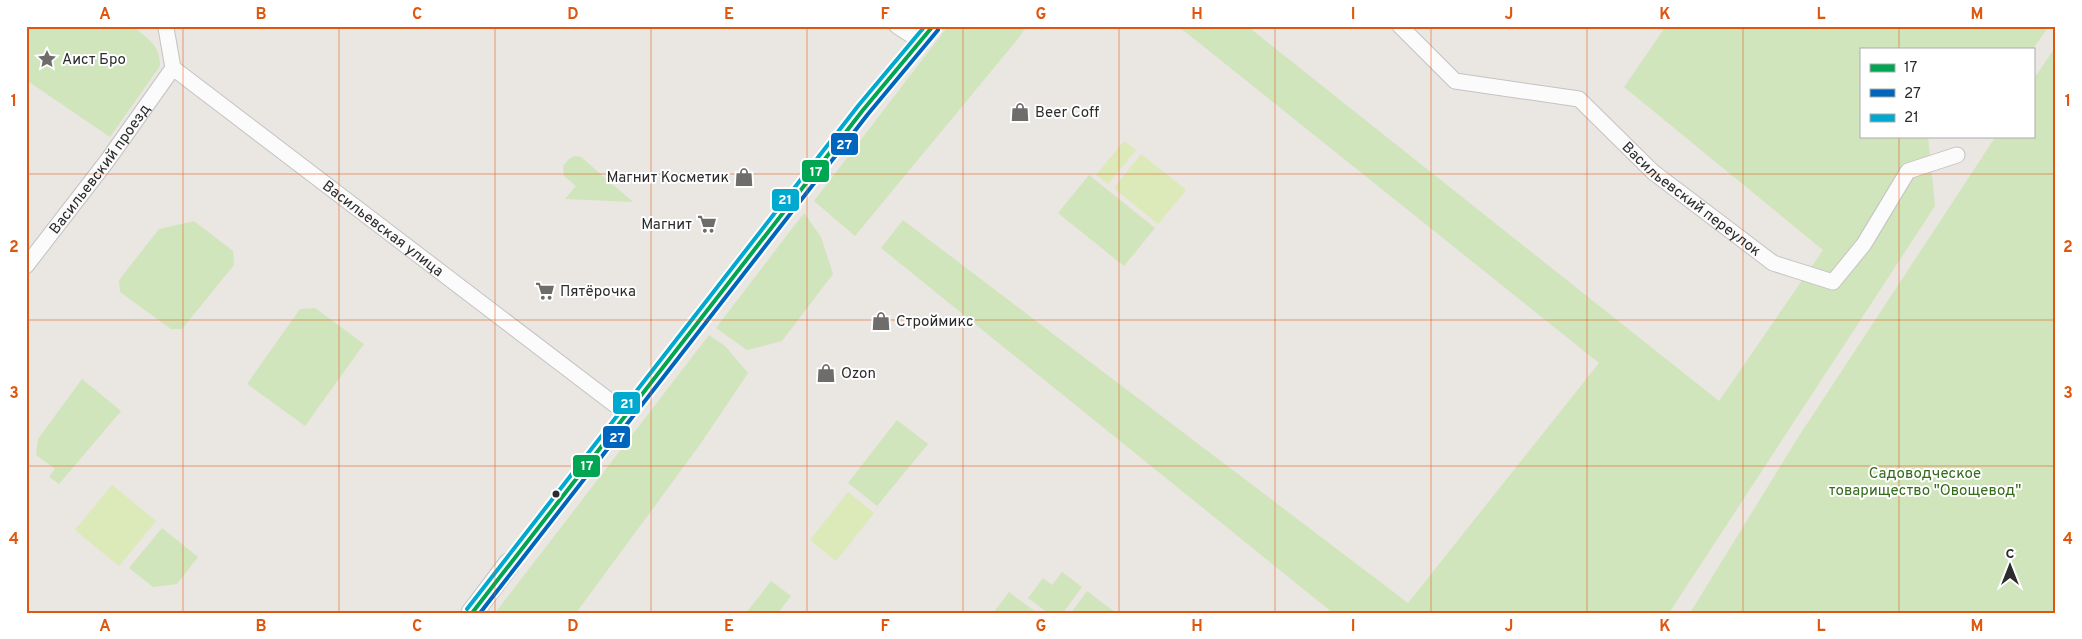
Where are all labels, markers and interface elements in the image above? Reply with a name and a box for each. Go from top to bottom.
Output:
text: A [99,5,111,25]
text: B [255,5,267,25]
text: C [412,5,422,25]
text: D [567,5,579,25]
text: E [724,5,734,25]
text: F [880,5,890,25]
text: G [1036,5,1046,25]
text: H [1191,5,1203,25]
text: I [1351,5,1355,25]
text: J [1505,5,1513,25]
text: K [1659,5,1671,25]
text: L [1816,5,1826,25]
text: M [1971,5,1983,25]
place icon: Аист Бро [36,48,58,70]
legend [1860,48,2034,138]
place label: Аист Бро [62,51,126,70]
text: 17 [1904,59,1918,78]
text: 27 [1904,85,1921,104]
text: 1 [11,92,17,112]
text: 1 [2065,92,2071,112]
street label: Васильевский проезд [46,101,155,239]
shop icon: Beer Coff [1009,101,1031,123]
place label: Beer Coff [1035,104,1099,123]
text: 21 [1904,109,1919,128]
line badge: 27 [830,132,859,156]
text: 27 [836,137,852,154]
street label: Васильевский переулок [1617,138,1764,262]
line badge: 17 [801,159,830,183]
text: 17 [809,164,823,181]
shop icon: Магнит Косметик [733,166,755,188]
place label: Магнит Косметик [607,169,729,188]
street label: Васильевская улица [318,177,447,282]
line badge: 21 [771,188,800,212]
text: 21 [778,192,792,209]
supermarket icon: Магнит [696,213,718,235]
place label: Магнит [641,216,692,235]
text: 2 [9,238,19,258]
text: 2 [2063,238,2073,258]
supermarket icon: Пятёрочка [534,280,556,302]
place label: Пятёрочка [560,283,636,302]
shop icon: Строймикс [870,310,892,332]
place label: Строймикс [896,313,973,332]
shop icon: Ozon [815,362,837,384]
place label: Ozon [841,365,876,384]
text: 3 [9,384,19,404]
text: 3 [2063,384,2073,404]
line badge: 21 [612,391,641,415]
text: 21 [620,396,634,413]
line badge: 27 [602,425,631,449]
text: 27 [609,430,625,447]
line badge: 17 [572,454,601,478]
text: 17 [580,458,594,475]
park label: Садоводческое товарищество "Овощевод" [1829,465,2021,501]
unlabelled marker [551,489,561,499]
text: 4 [9,530,19,550]
text: 4 [2063,530,2073,550]
north arrow [1984,542,2034,592]
text: С [2006,546,2015,563]
text: A [99,617,111,637]
text: B [255,617,267,637]
text: C [412,617,422,637]
text: D [567,617,579,637]
text: E [724,617,734,637]
text: F [880,617,890,637]
text: G [1036,617,1046,637]
text: H [1191,617,1203,637]
text: I [1351,617,1355,637]
text: J [1505,617,1513,637]
text: K [1659,617,1671,637]
text: L [1816,617,1826,637]
text: M [1971,617,1983,637]

